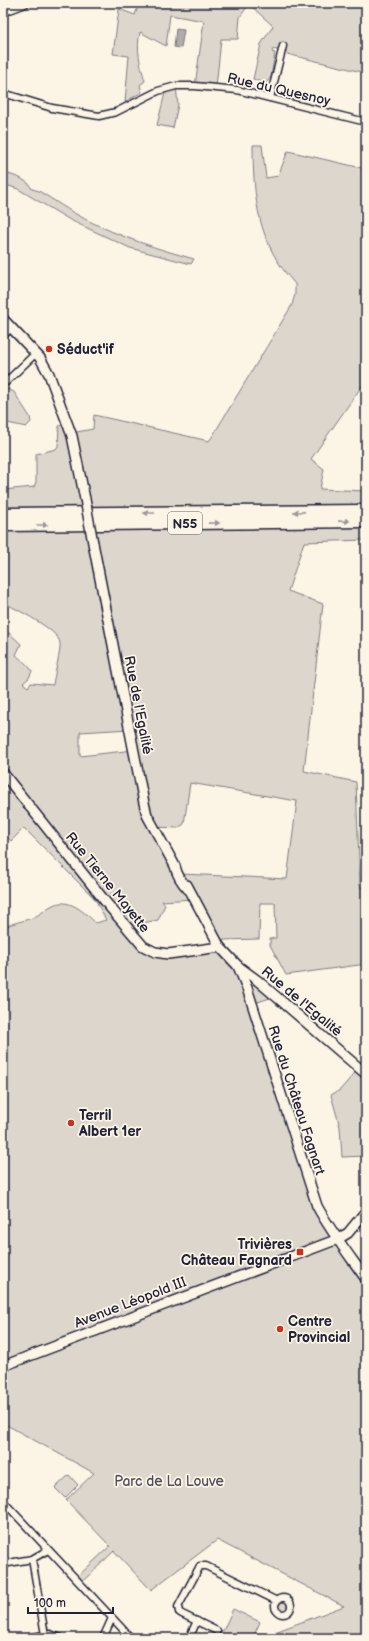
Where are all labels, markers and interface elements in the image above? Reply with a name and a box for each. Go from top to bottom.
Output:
street label: Rue du Quesnoy [226,69,333,110]
place label: Séduct'if [57,341,115,358]
marker: Séduct'if [44,344,54,354]
one-way arrow [292,509,305,515]
one-way arrow [143,510,155,517]
road number: N55 [168,512,202,534]
one-way arrow [338,518,351,524]
one-way arrow [208,520,221,526]
one-way arrow [36,522,49,528]
street label: Rue de l'Egalité [121,654,157,756]
street label: Rue Tierne Mayette [62,829,153,936]
street label: Rue de l'Egalité [258,963,346,1040]
street label: Rue du Château Fagnart [264,1023,329,1178]
place label: Terril Albert 1er [78,1107,142,1140]
marker: Terril Albert 1er [66,1118,76,1128]
place label: Trivières Château Fagnard [181,1236,292,1269]
marker: Trivières Château Fagnard [295,1247,305,1257]
street label: Avenue Léopold III [72,1273,189,1332]
place label: Centre Provincial [288,1313,350,1346]
marker: Centre Provincial [275,1324,285,1334]
park label: Parc de La Louve [114,1473,224,1490]
scale bar [28,1589,113,1615]
text: 100 m [34,1596,66,1611]

